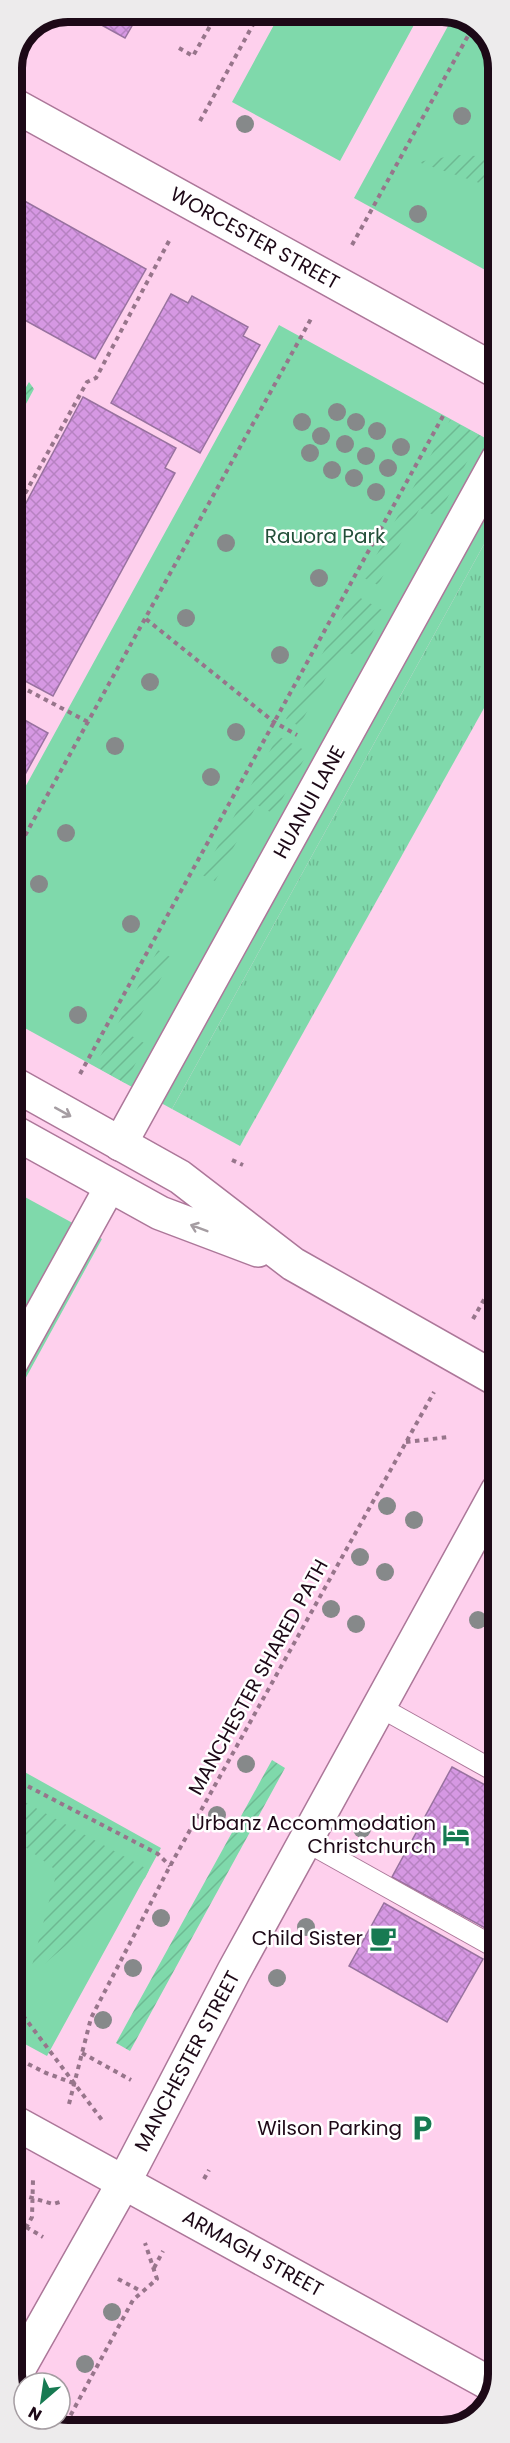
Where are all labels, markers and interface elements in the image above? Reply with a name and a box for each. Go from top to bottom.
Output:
street label: WORCESTER STREET [165,180,345,296]
park label: Rauora Park [265,522,386,550]
street label: HUANUI LANE [266,741,352,863]
one-way arrow [54,1106,71,1118]
one-way arrow [191,1221,209,1232]
street label: MANCHESTER SHARED PATH [181,1554,335,1800]
place label: Urbanz Accommodation Christchurch [191,1809,436,1860]
hotel icon: Urbanz Accommodation Christchurch [441,1820,471,1850]
cafe icon: Child Sister [368,1923,398,1953]
place label: Child Sister [252,1924,363,1952]
street label: MANCHESTER STREET [128,1966,247,2156]
parking icon: Wilson Parking [407,2113,437,2143]
place label: Wilson Parking [257,2114,402,2142]
street label: ARMAGH STREET [177,2203,329,2303]
north arrow [12,2371,72,2431]
text: N [24,2401,46,2427]

